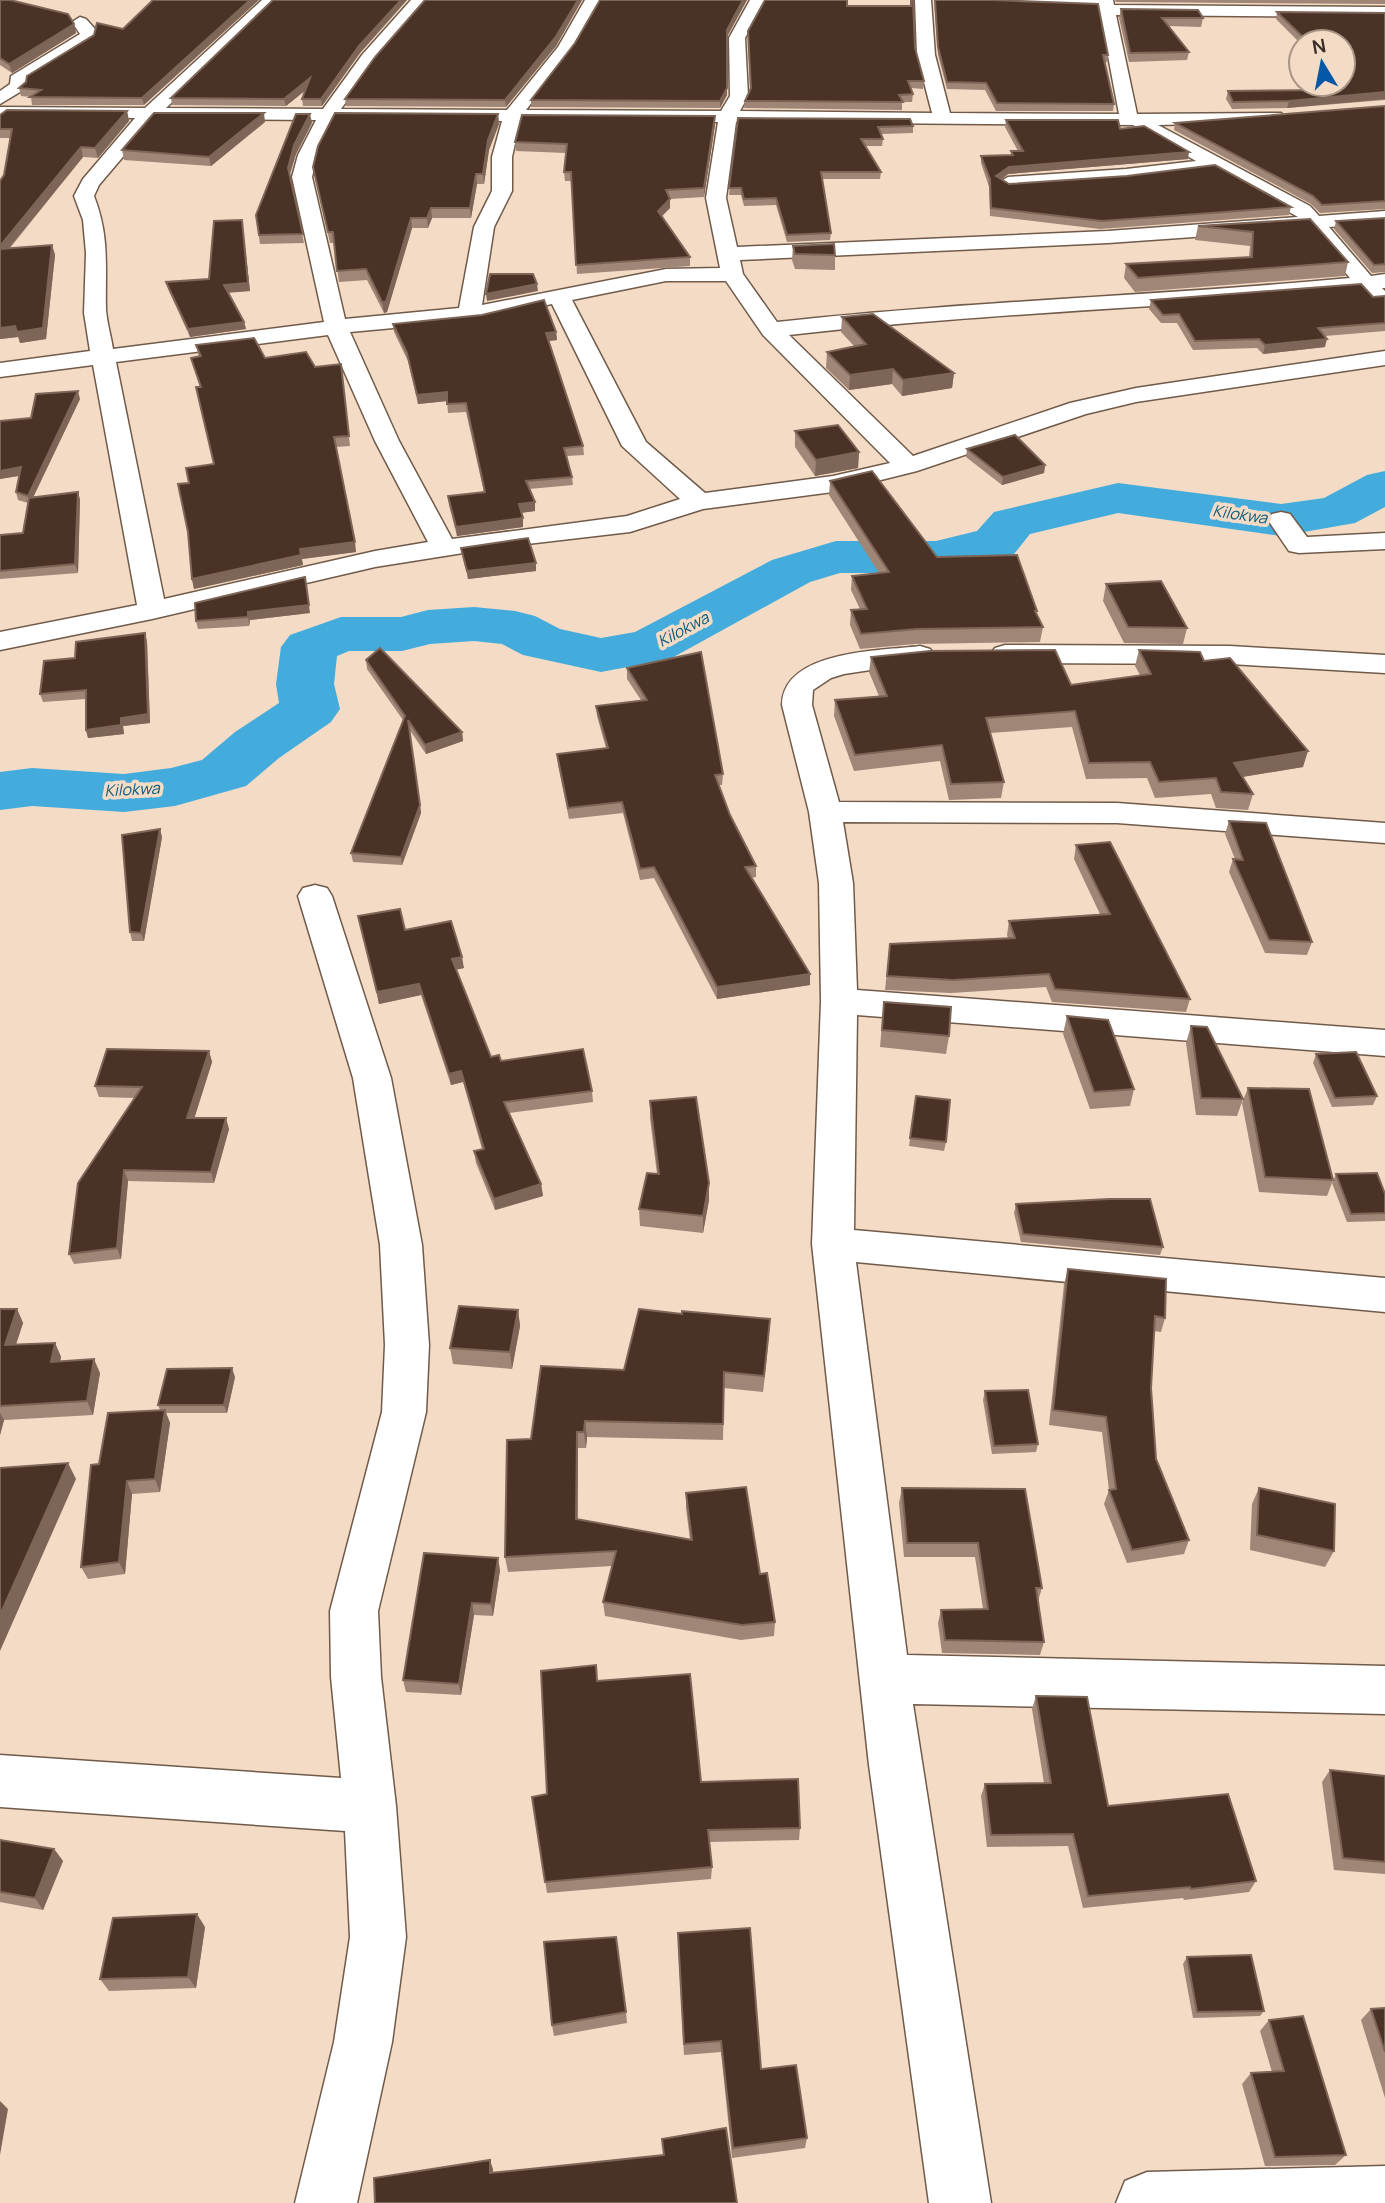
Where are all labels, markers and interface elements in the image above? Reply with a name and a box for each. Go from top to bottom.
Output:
north arrow [1287,28,1357,98]
text: N [1310,32,1328,60]
water label: Kilokwa [1211,499,1270,529]
water label: Kilokwa [654,606,713,652]
water label: Kilokwa [104,777,161,801]

